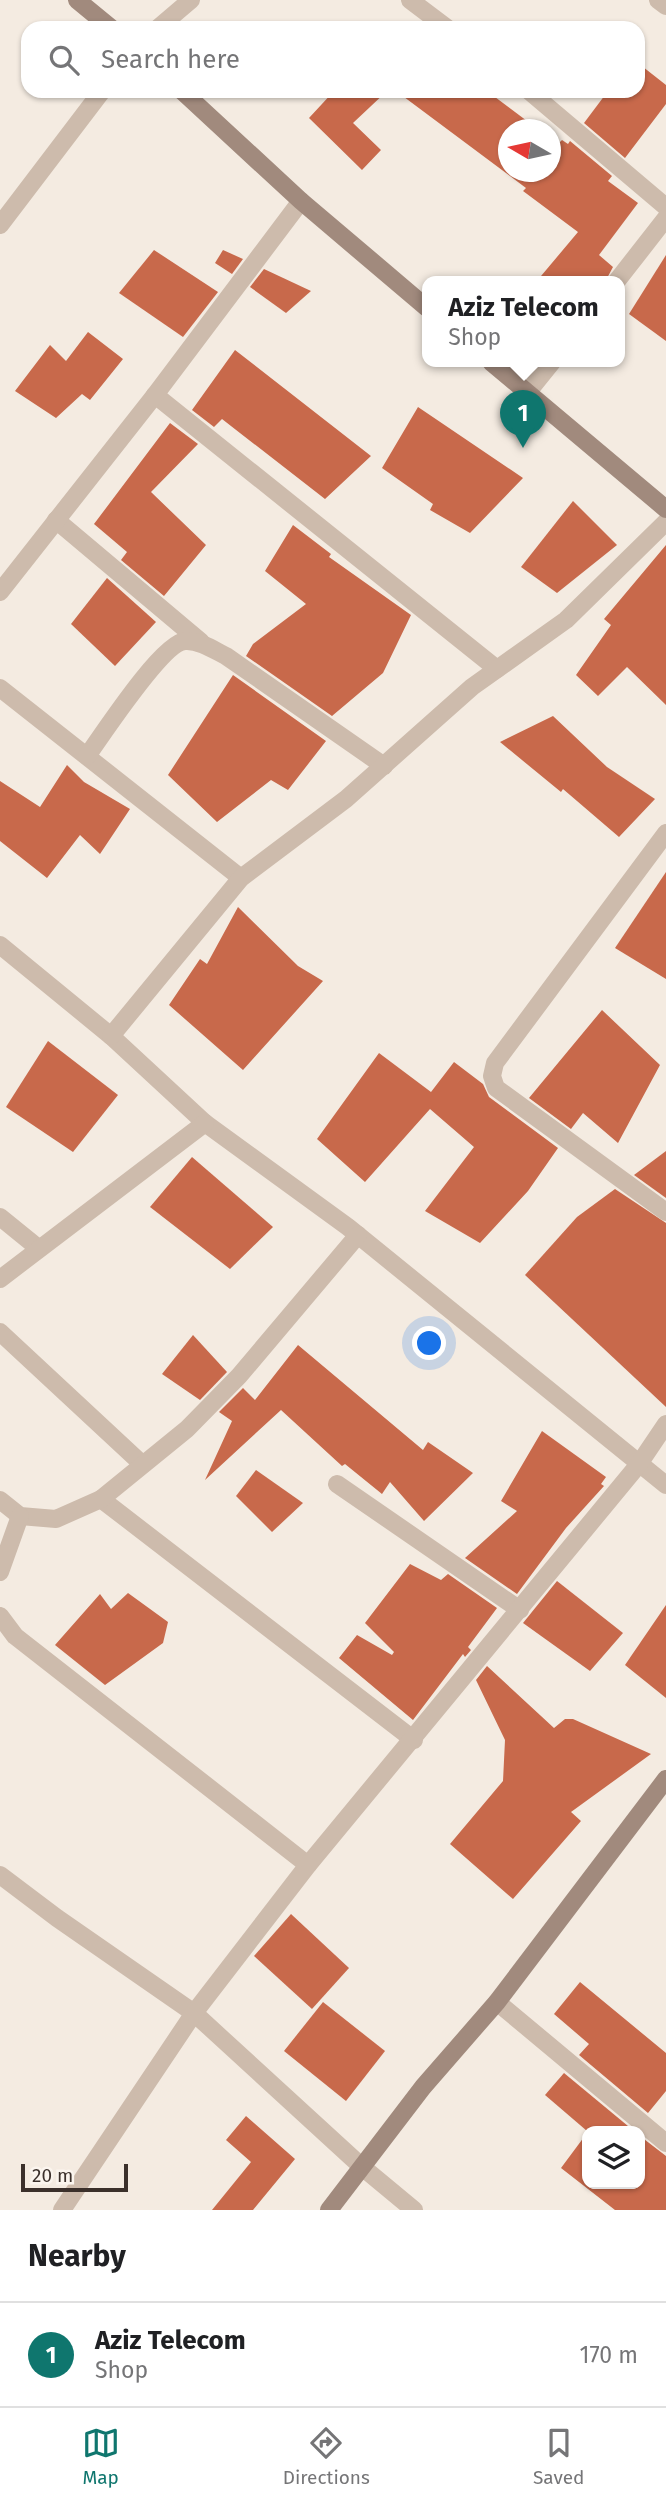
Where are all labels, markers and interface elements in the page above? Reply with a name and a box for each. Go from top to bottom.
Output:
search box [21,21,645,98]
icon: search [45,41,83,79]
text: Search here [101,44,240,75]
north arrow [498,119,561,182]
popup [422,276,625,367]
text: Aziz Telecom [448,292,599,323]
text: Shop [448,323,501,351]
pin: 1 [500,390,546,448]
your location [412,1326,446,1360]
map controls [582,2126,645,2189]
button: layers [582,2126,645,2189]
scale bar [21,2161,128,2193]
text: 20 m [32,2164,73,2187]
text: Nearby [28,2238,126,2274]
text: Aziz Telecom [95,2325,246,2356]
text: 1 [46,2341,56,2369]
text: 170 m [579,2341,638,2369]
text: Shop [95,2356,148,2384]
tab: Map [82,2424,120,2489]
tab: Directions [283,2424,370,2489]
tab: Saved [533,2424,584,2489]

